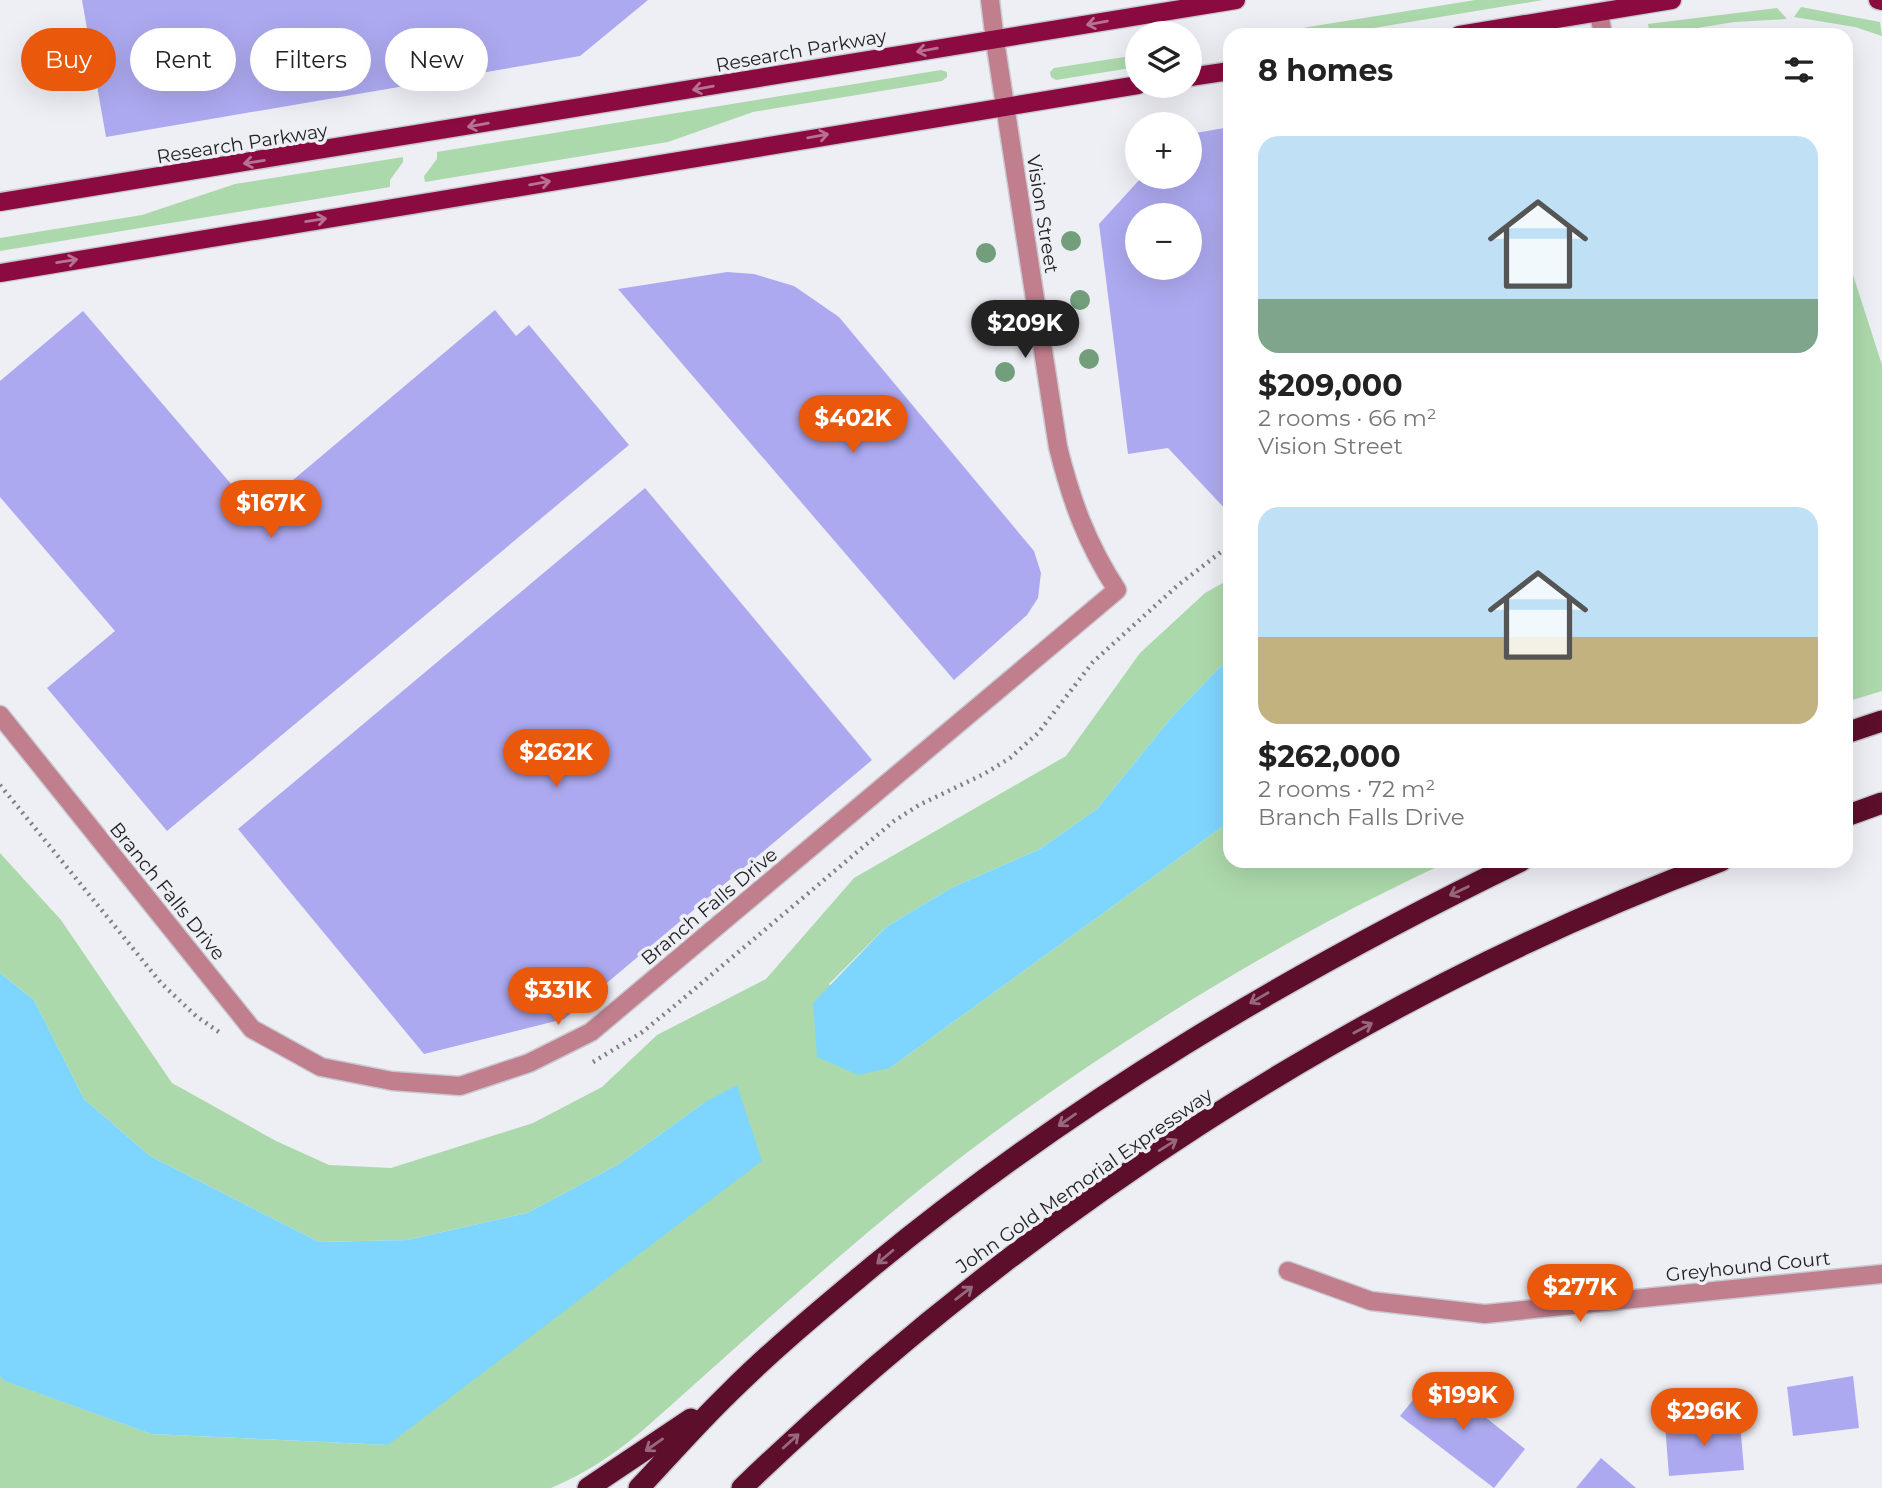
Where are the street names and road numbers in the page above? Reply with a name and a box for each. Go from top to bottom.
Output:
street label: Research Parkway [714,24,889,77]
street label: Research Parkway [155,118,330,168]
street label: Vision Street [1022,153,1063,275]
street label: Branch Falls Drive [105,818,230,965]
street label: Branch Falls Drive [637,843,782,970]
street label: John Gold Memorial Expressway [951,1082,1217,1279]
street label: Greyhound Court [1665,1246,1832,1287]

